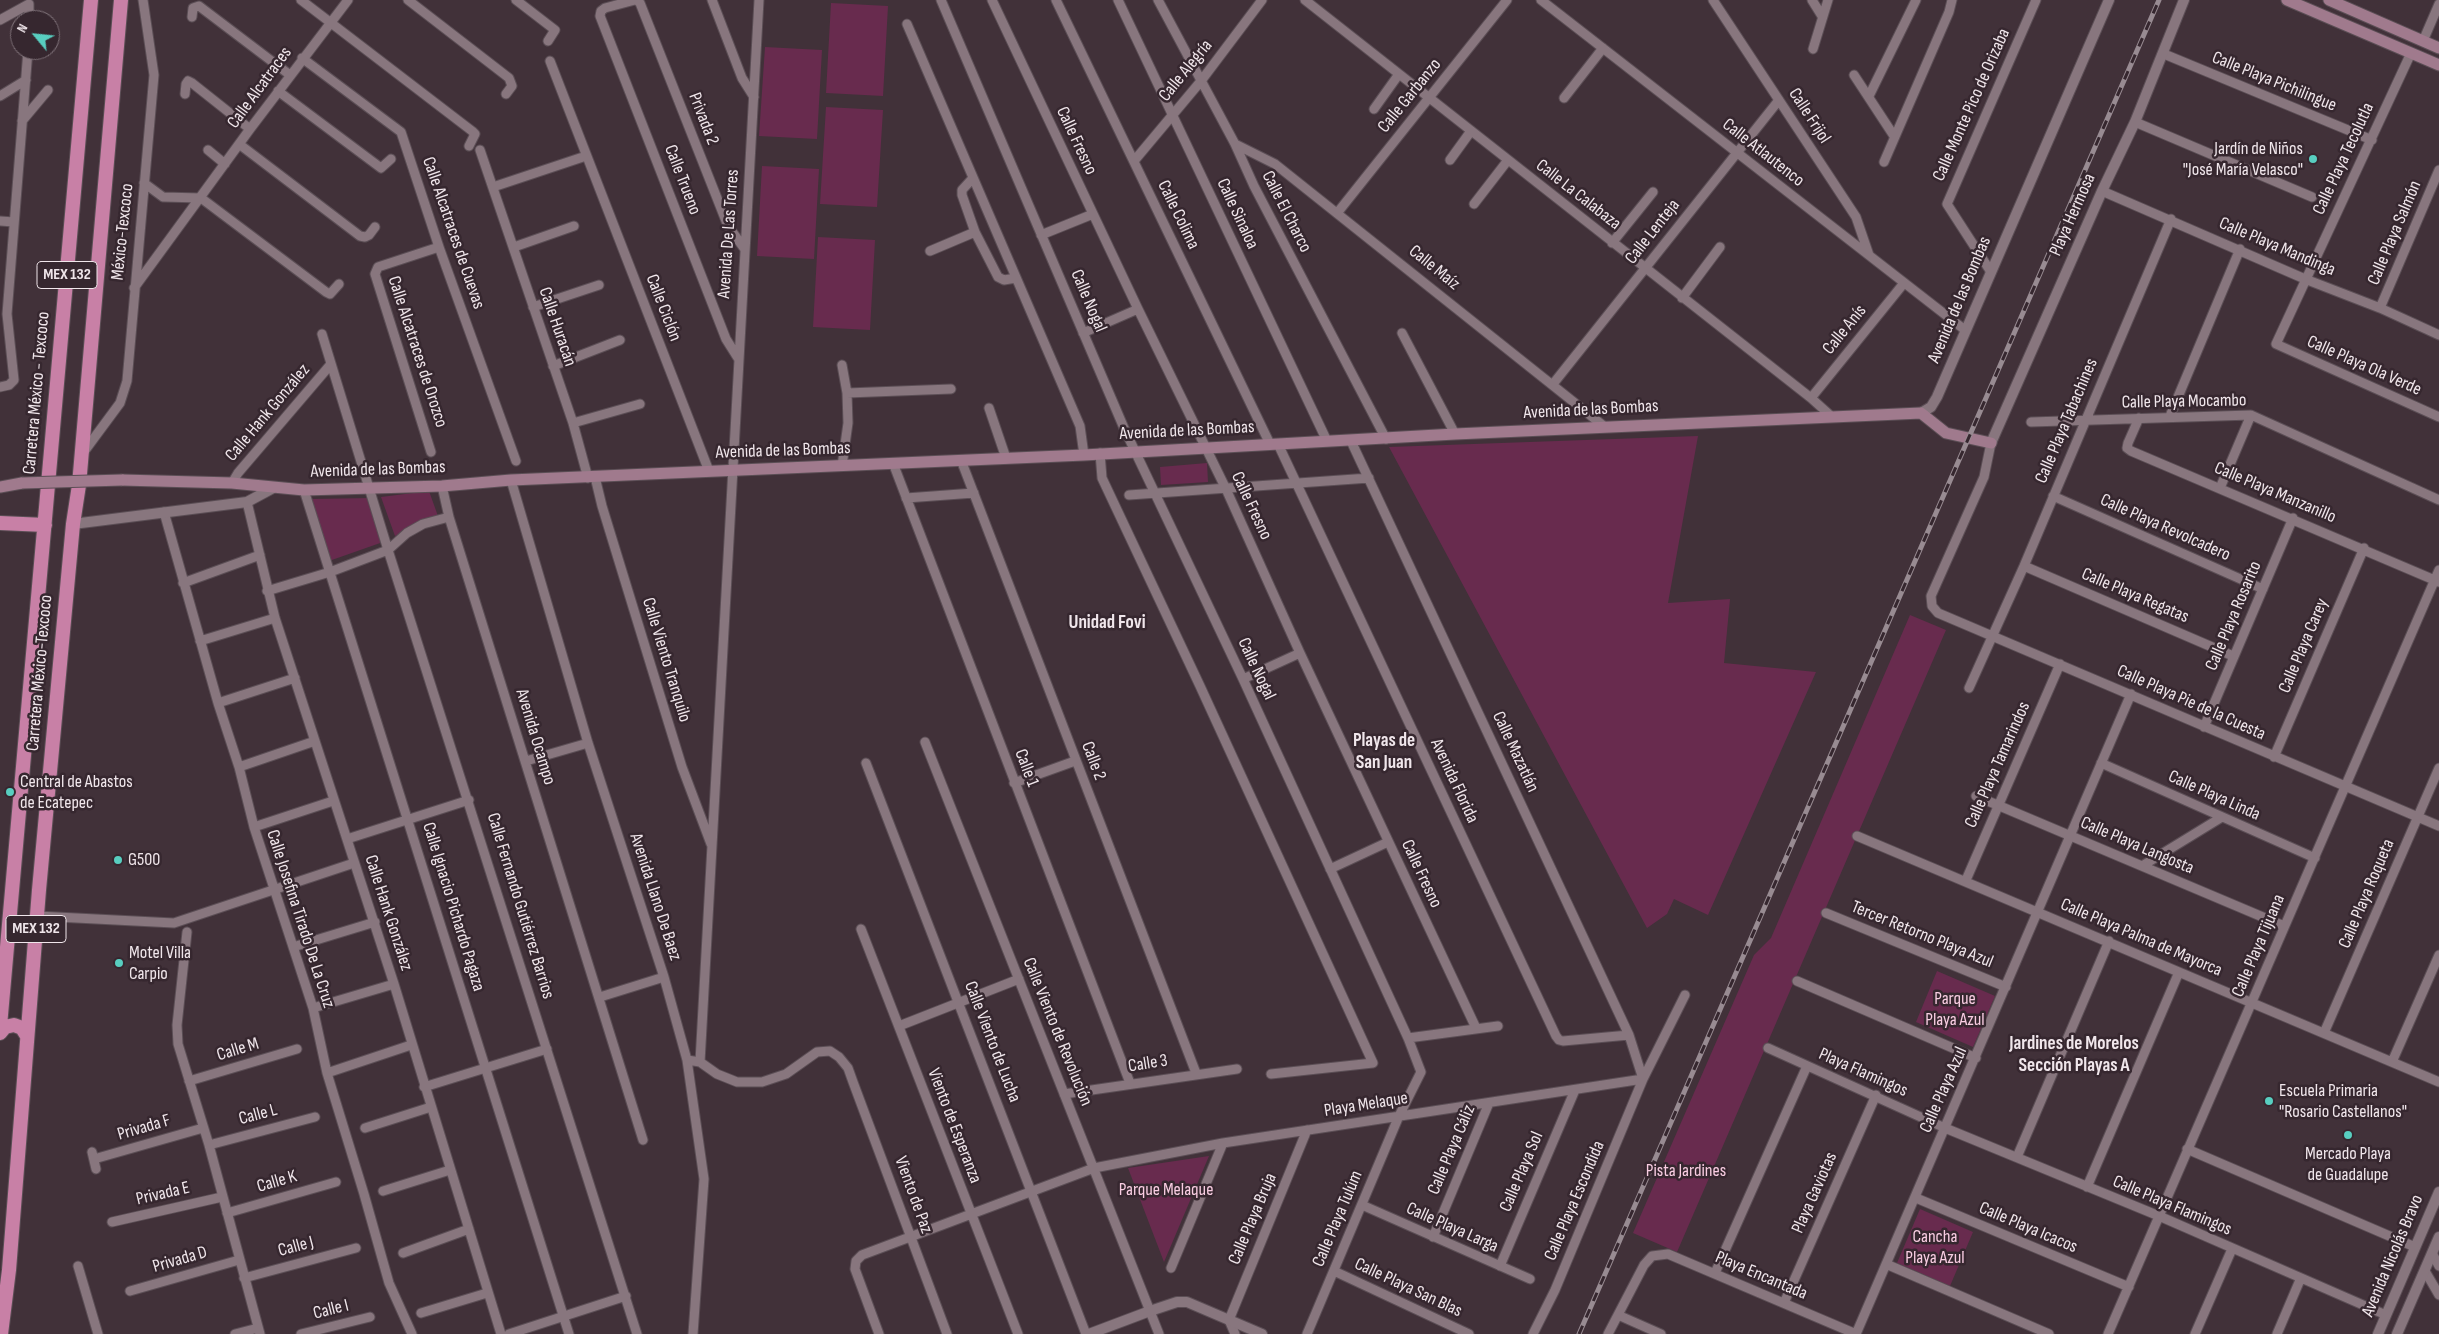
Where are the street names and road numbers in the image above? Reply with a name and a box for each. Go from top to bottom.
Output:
street label: Calle Monte Pico de Orizaba [1929,25,2015,185]
street label: Calle Alegría [1155,36,1217,106]
street label: Calle Alcatraces [223,43,297,133]
street label: Calle Playa Pichilingue [2209,47,2339,117]
street label: Calle Garbanzo [1374,55,1446,137]
street label: Calle Frijol [1783,84,1835,148]
street label: Privada 2 [683,90,723,148]
street label: Calle Playa Tecolutla [2309,100,2379,218]
street label: Calle Fresno [1051,103,1101,179]
street label: Calle Atlautenco [1718,114,1808,192]
street label: Calle Trueno [659,142,705,218]
street label: Calle Alcatraces de Cuevas [417,154,489,312]
street label: Calle La Calabaza [1531,155,1625,235]
street label: Calle El Charco [1256,168,1316,256]
street label: Avenida De Las Torres [714,169,744,299]
street label: Playa Hermosa [2045,170,2101,260]
street label: Calle Sinaloa [1211,175,1263,253]
street label: Calle Colima [1152,177,1204,253]
street label: Calle Playa Salmón [2363,178,2427,288]
street label: México-Texcoco [107,183,139,281]
street label: Calle Lenteja [1621,195,1685,269]
street label: Calle Playa Mandinga [2216,213,2338,281]
street label: Avenida de las Bombas [1924,234,1996,366]
street label: Calle Maíz [1404,241,1464,295]
road number: MEX 132 [37,262,97,288]
street label: Calle Nogal [1065,266,1111,336]
street label: Calle Ciclón [640,271,686,345]
street label: Calle Alcatraces de Orozco [382,274,452,430]
street label: Calle Huracán [533,285,581,369]
street label: Calle Anís [1818,301,1872,359]
street label: Carretera México - Texcoco [19,311,55,475]
street label: Calle Playa Ola Verde [2304,331,2424,401]
street label: Calle Playa Tabachines [2031,355,2103,487]
street label: Calle Hank González [221,360,315,466]
street label: Calle Playa Mocambo [2121,390,2247,414]
street label: Avenida de las Bombas [1523,396,1659,424]
street label: Avenida de las Bombas [1119,417,1255,445]
street label: Avenida de las Bombas [715,438,851,464]
street label: Avenida de las Bombas [310,457,446,483]
street label: Calle Playa Manzanillo [2211,458,2339,528]
street label: Calle Fresno [1226,468,1276,544]
street label: Calle Playa Revolcadero [2097,490,2233,566]
street label: Calle Playa Rosarito [2201,558,2267,674]
street label: Calle Playa Regatas [2078,564,2192,628]
street label: Carretera México-Texcoco [22,594,58,752]
street label: Calle Viento Tranquilo [637,595,695,725]
street label: Calle Playa Carey [2274,595,2334,697]
street label: Calle Nogal [1232,635,1280,703]
street label: Calle Playa Pie de la Cuesta [2113,661,2269,745]
street label: Avenida Ocampo [510,686,560,788]
street label: Calle Playa Tamarindos [1961,699,2035,831]
street label: Calle Mazatlán [1487,708,1543,796]
street label: Avenida Florida [1425,735,1483,827]
street label: Calle 2 [1076,739,1110,783]
street label: Calle 1 [1009,746,1043,790]
street label: Calle Playa Linda [2165,766,2263,826]
street label: Calle Fernando Gutiérrez Barrios [481,811,559,1001]
street label: Calle Playa Langosta [2077,812,2197,880]
street label: Calle Ignacio Pichardo Pagaza [417,820,489,994]
street label: Calle Josefina Tirado De La Cruz [261,827,339,1011]
street label: Avenida Llano De Baez [624,831,686,963]
street label: Calle Fresno [1396,836,1446,912]
street label: Calle Playa Roqueta [2334,836,2400,952]
street label: Calle Hank González [359,852,417,974]
street label: Calle Playa Tijuana [2228,891,2290,1001]
street label: Calle Playa Palma de Mayorca [2057,894,2225,982]
street label: Tercer Retorno Playa Azul [1848,897,1996,973]
road number: MEX 132 [6,916,66,942]
street label: Calle Viento de Revolución [1017,955,1097,1109]
street label: Calle Viento de Lucha [959,978,1025,1106]
street label: Calle M [214,1033,262,1067]
street label: Playa Flamingos [1815,1044,1911,1102]
street label: Calle Playa Azul [1916,1044,1972,1136]
street label: Calle 3 [1127,1050,1169,1078]
street label: Viento de Esperanza [922,1066,986,1186]
street label: Playa Melaque [1322,1088,1410,1122]
street label: Calle L [236,1100,280,1130]
street label: Calle Playa Cáliz [1423,1102,1481,1198]
street label: Privada F [115,1110,173,1146]
street label: Calle Playa Sol [1495,1129,1549,1215]
street label: Calle Playa Escondida [1540,1138,1610,1264]
street label: Playa Gaviotas [1788,1149,1842,1237]
street label: Viento de Paz [889,1153,937,1237]
street label: Calle K [255,1166,299,1198]
street label: Calle Playa Tulúm [1308,1168,1368,1270]
street label: Calle Playa Bruja [1224,1170,1282,1268]
street label: Calle Playa Flamingos [2109,1171,2235,1241]
street label: Privada E [134,1177,192,1211]
street label: Avenida Nicolás Bravo [2358,1192,2428,1320]
street label: Calle Playa Larga [1403,1198,1501,1258]
street label: Calle Playa Icacos [1975,1198,2081,1258]
street label: Calle J [276,1232,316,1262]
street label: Privada D [150,1242,210,1278]
street label: Playa Encantada [1712,1247,1810,1305]
street label: Calle Playa San Blas [1351,1254,1465,1322]
street label: Calle I [311,1295,351,1325]

